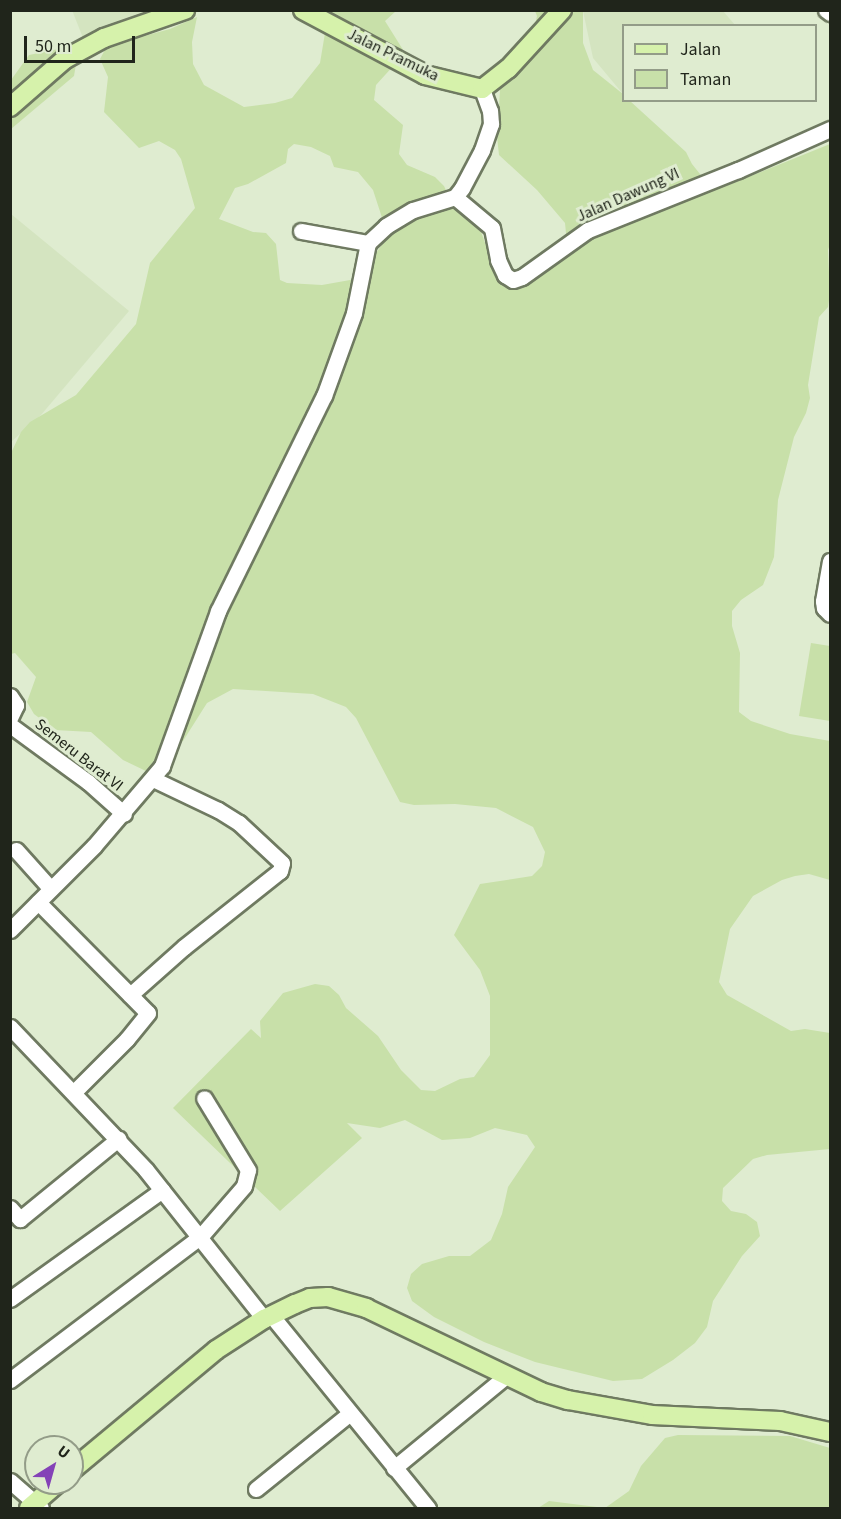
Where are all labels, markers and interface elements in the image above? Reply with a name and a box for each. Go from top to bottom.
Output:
scale bar [27,24,138,62]
street label: Jalan Pramuka [344,24,442,86]
legend [622,24,817,102]
text: 50 m [35,34,71,59]
text: Jalan [680,37,721,62]
text: Taman [680,67,731,92]
street label: Jalan Dawung VI [574,164,682,226]
street label: Semeru Barat VI [31,715,127,795]
north arrow [24,1435,84,1495]
text: U [53,1440,74,1464]

